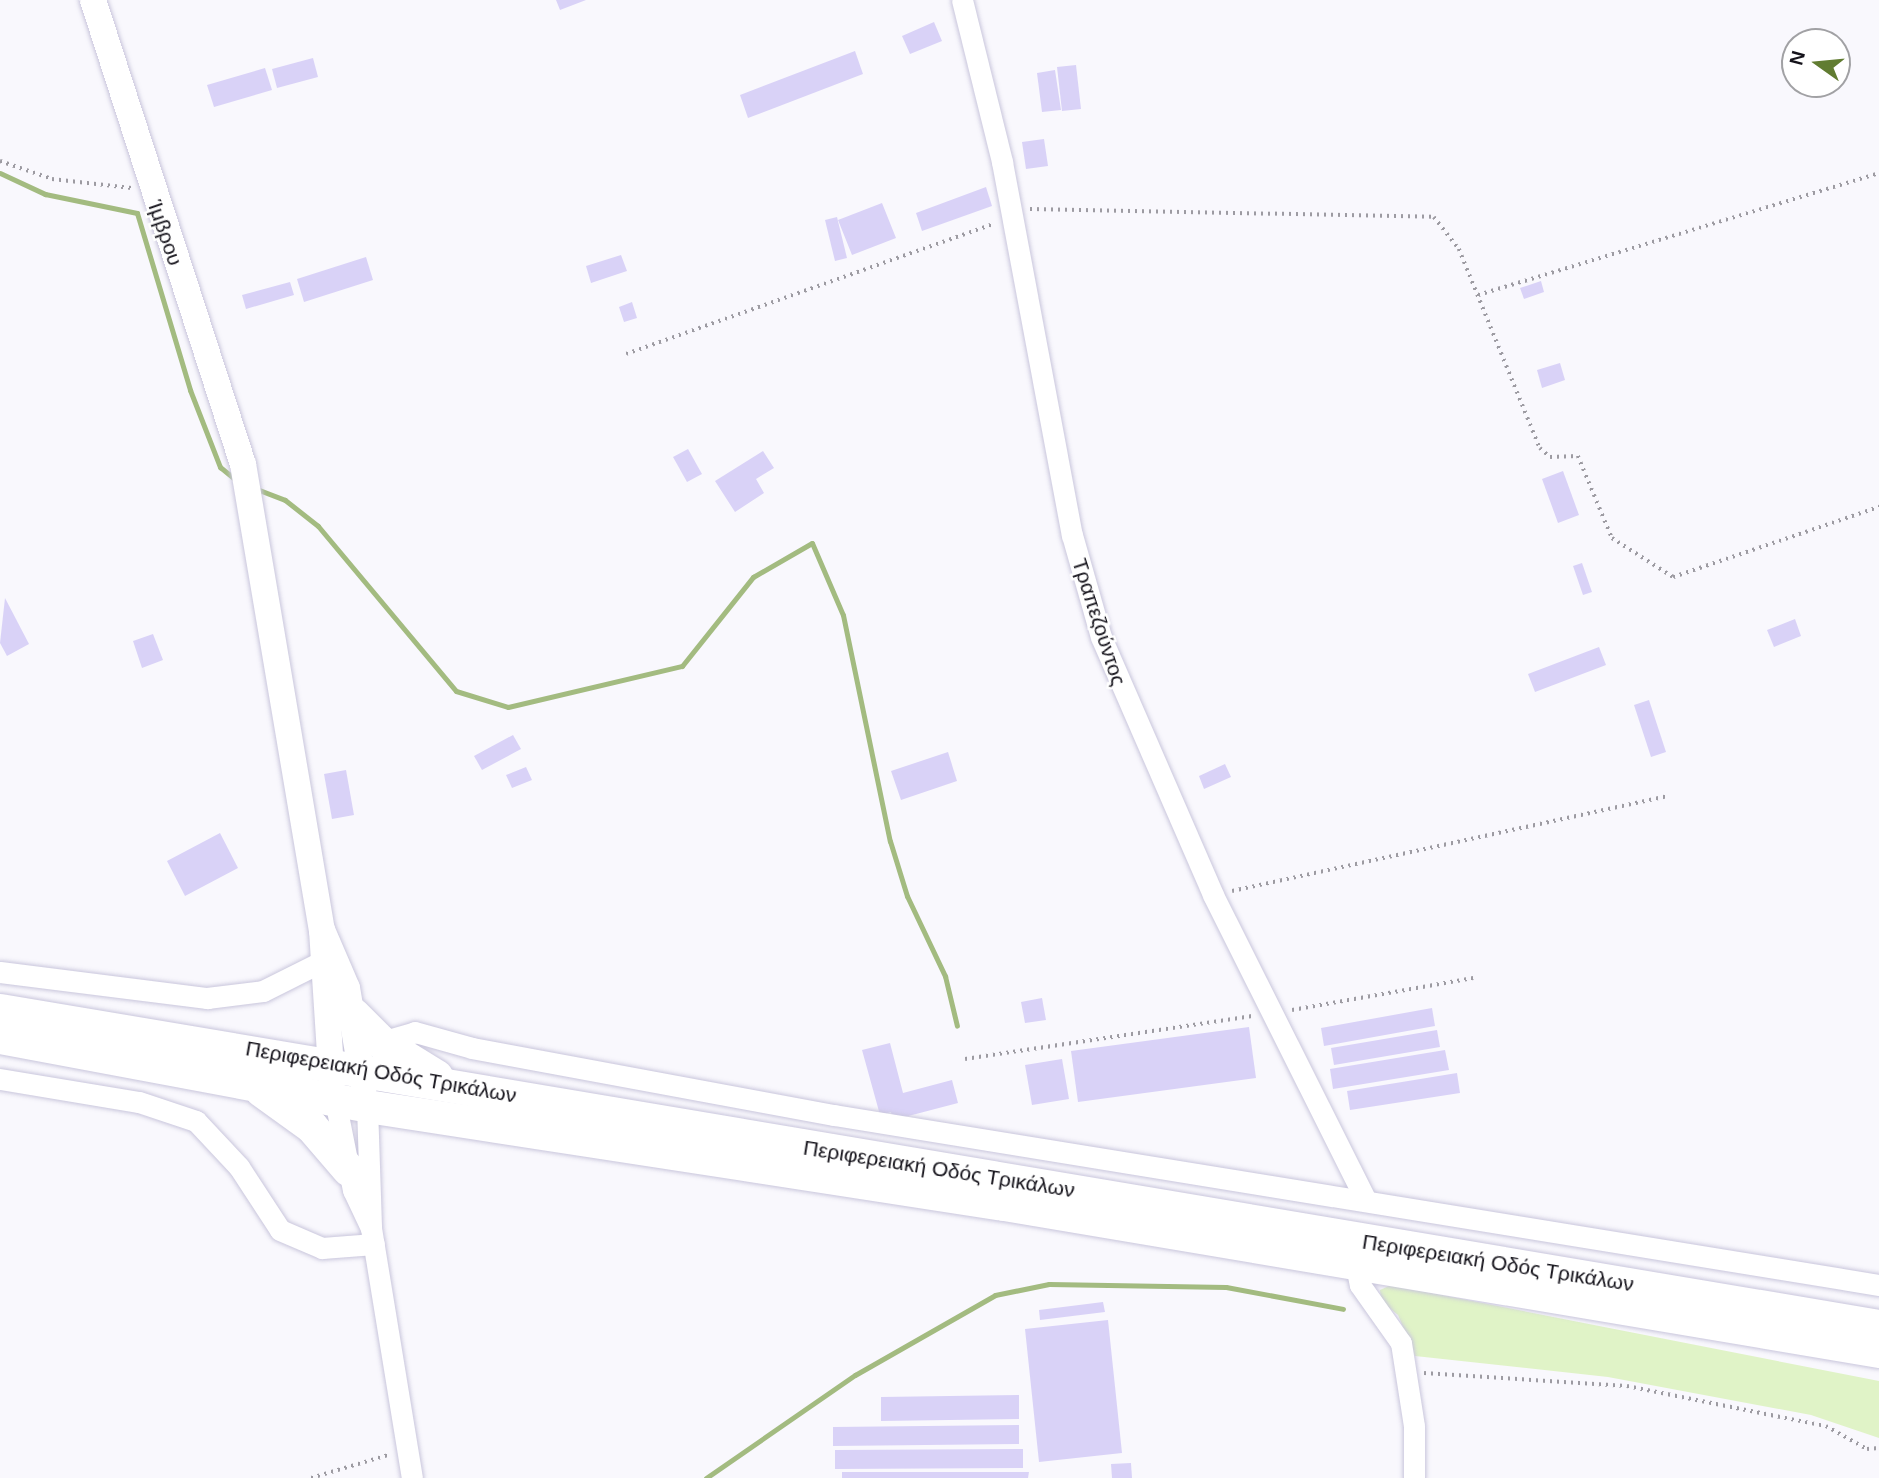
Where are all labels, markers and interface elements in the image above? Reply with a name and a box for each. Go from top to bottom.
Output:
north arrow [1781,28,1851,98]
text: N [1785,49,1809,67]
street label: Ίμβρου [142,197,188,269]
street label: Τραπεζούντος [1067,555,1131,689]
street label: Περιφερειακή Οδός Τρικάλων [243,1036,519,1108]
street label: Περιφερειακή Οδός Τρικάλων [801,1135,1077,1203]
street label: Περιφερειακή Οδός Τρικάλων [1360,1229,1636,1297]

